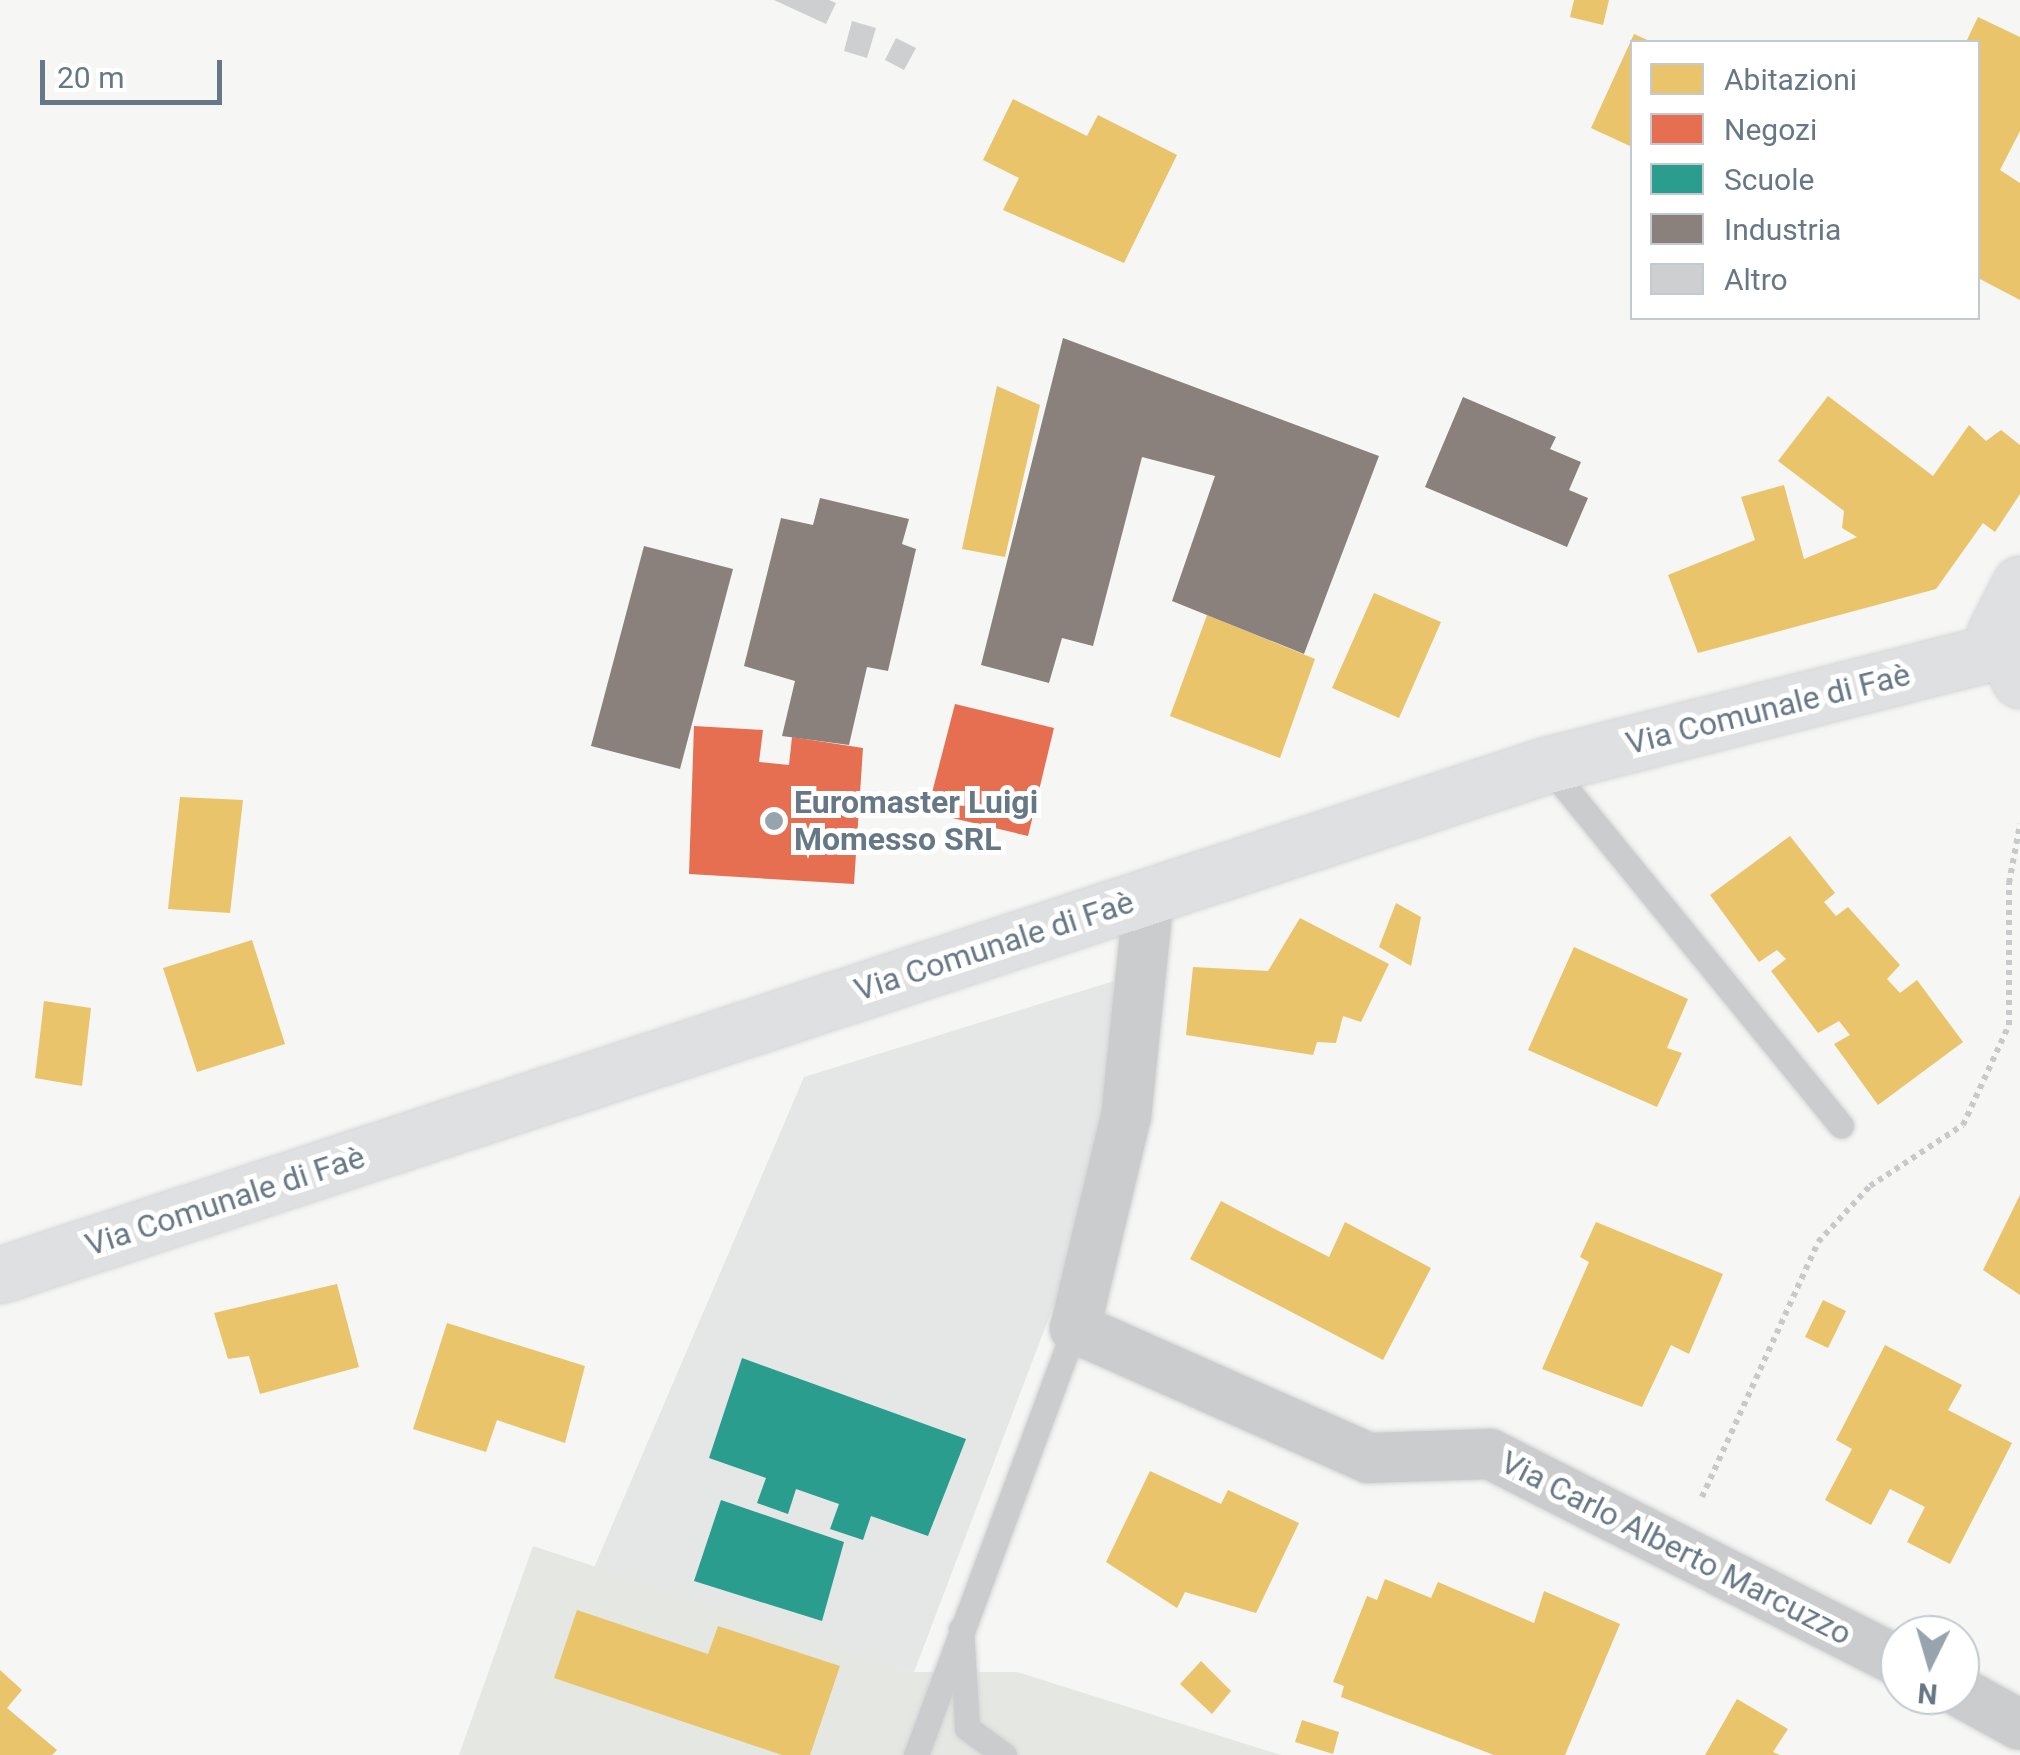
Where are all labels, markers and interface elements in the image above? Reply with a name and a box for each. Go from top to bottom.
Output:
scale bar [45,40,228,102]
legend [1630,40,1980,320]
text: 20 m [57,60,124,95]
text: Abitazioni [1724,62,1857,97]
text: Negozi [1724,112,1817,147]
text: Scuole [1724,162,1814,197]
text: Industria [1724,212,1841,247]
text: Altro [1724,262,1788,297]
street label: Via Comunale di Faè [1622,655,1914,763]
place label: Euromaster Luigi Momesso SRL [794,784,1038,859]
marker: Euromaster Luigi Momesso SRL [763,810,785,832]
street label: Via Comunale di Faè [850,883,1138,1009]
street label: Via Comunale di Faè [81,1138,369,1264]
street label: Via Carlo Alberto Marcuzzo [1494,1443,1858,1653]
north arrow [1880,1615,1980,1715]
text: N [1916,1676,1939,1711]

